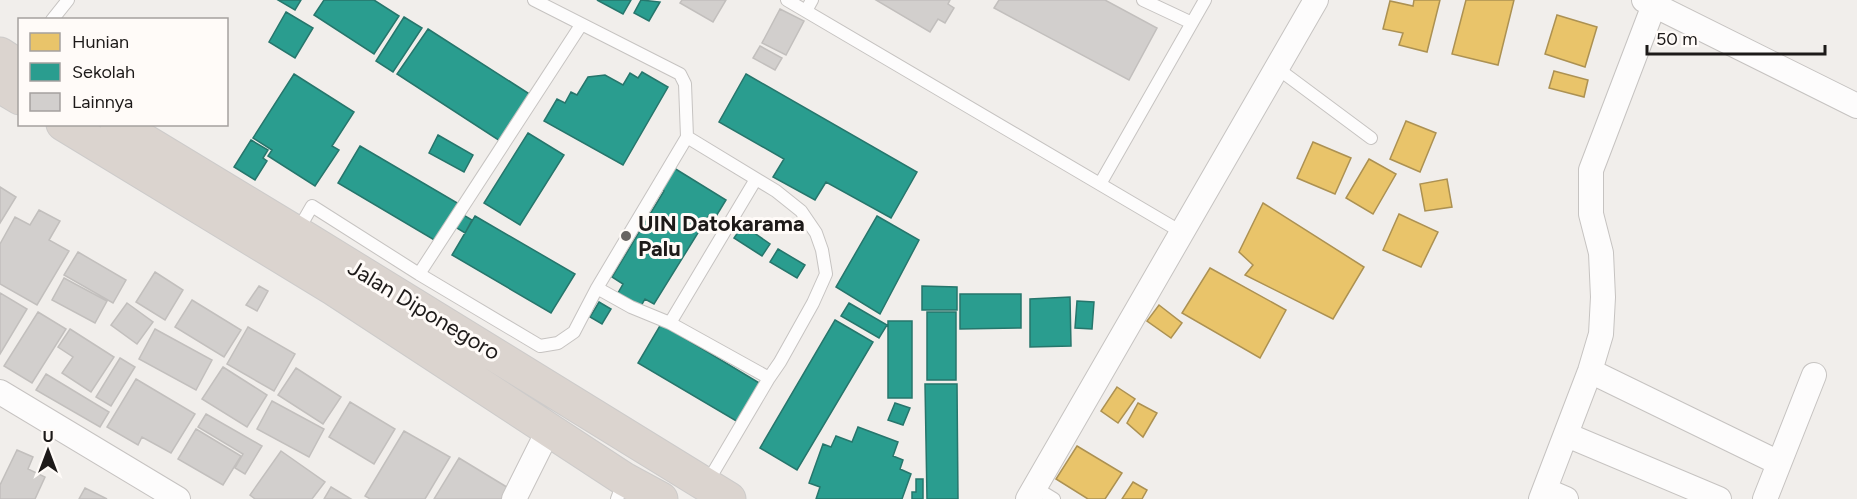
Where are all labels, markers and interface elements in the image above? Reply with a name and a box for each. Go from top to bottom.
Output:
legend [18,18,228,126]
scale bar [1647,18,1826,56]
text: 50 m [1656,28,1698,50]
text: Hunian [72,31,129,53]
text: Sekolah [72,61,135,83]
text: Lainnya [72,91,133,113]
place label: UIN Datokarama Palu [638,210,805,262]
marker: UIN Datokarama Palu [619,229,633,243]
street label: Jalan Diponegoro [343,254,505,366]
north arrow [18,421,78,481]
text: U [42,427,54,446]

